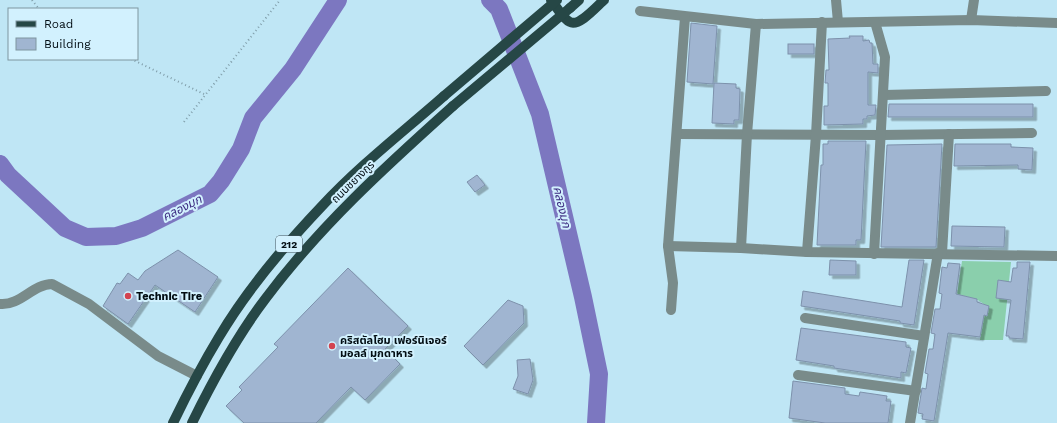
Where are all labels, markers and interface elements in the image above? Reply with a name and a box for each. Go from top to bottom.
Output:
legend [8,8,138,60]
text: Road [44,17,73,31]
text: Building [44,37,91,51]
street label: ถนนชยางกูร [329,158,377,206]
water label: คลองมุก [549,185,574,230]
water label: คลองมุก [160,192,205,225]
road number: 212 [276,236,302,252]
place label: Technic Tire [136,290,202,303]
marker: Technic Tire [123,291,133,301]
place label: คริสตัลโฮม เฟอร์นิเจอร์ มอลล์ มุกดาหาร [340,334,447,360]
marker: คริสตัลโฮม เฟอร์นิเจอร์ มอลล์ มุกดาหาร [327,341,337,351]

